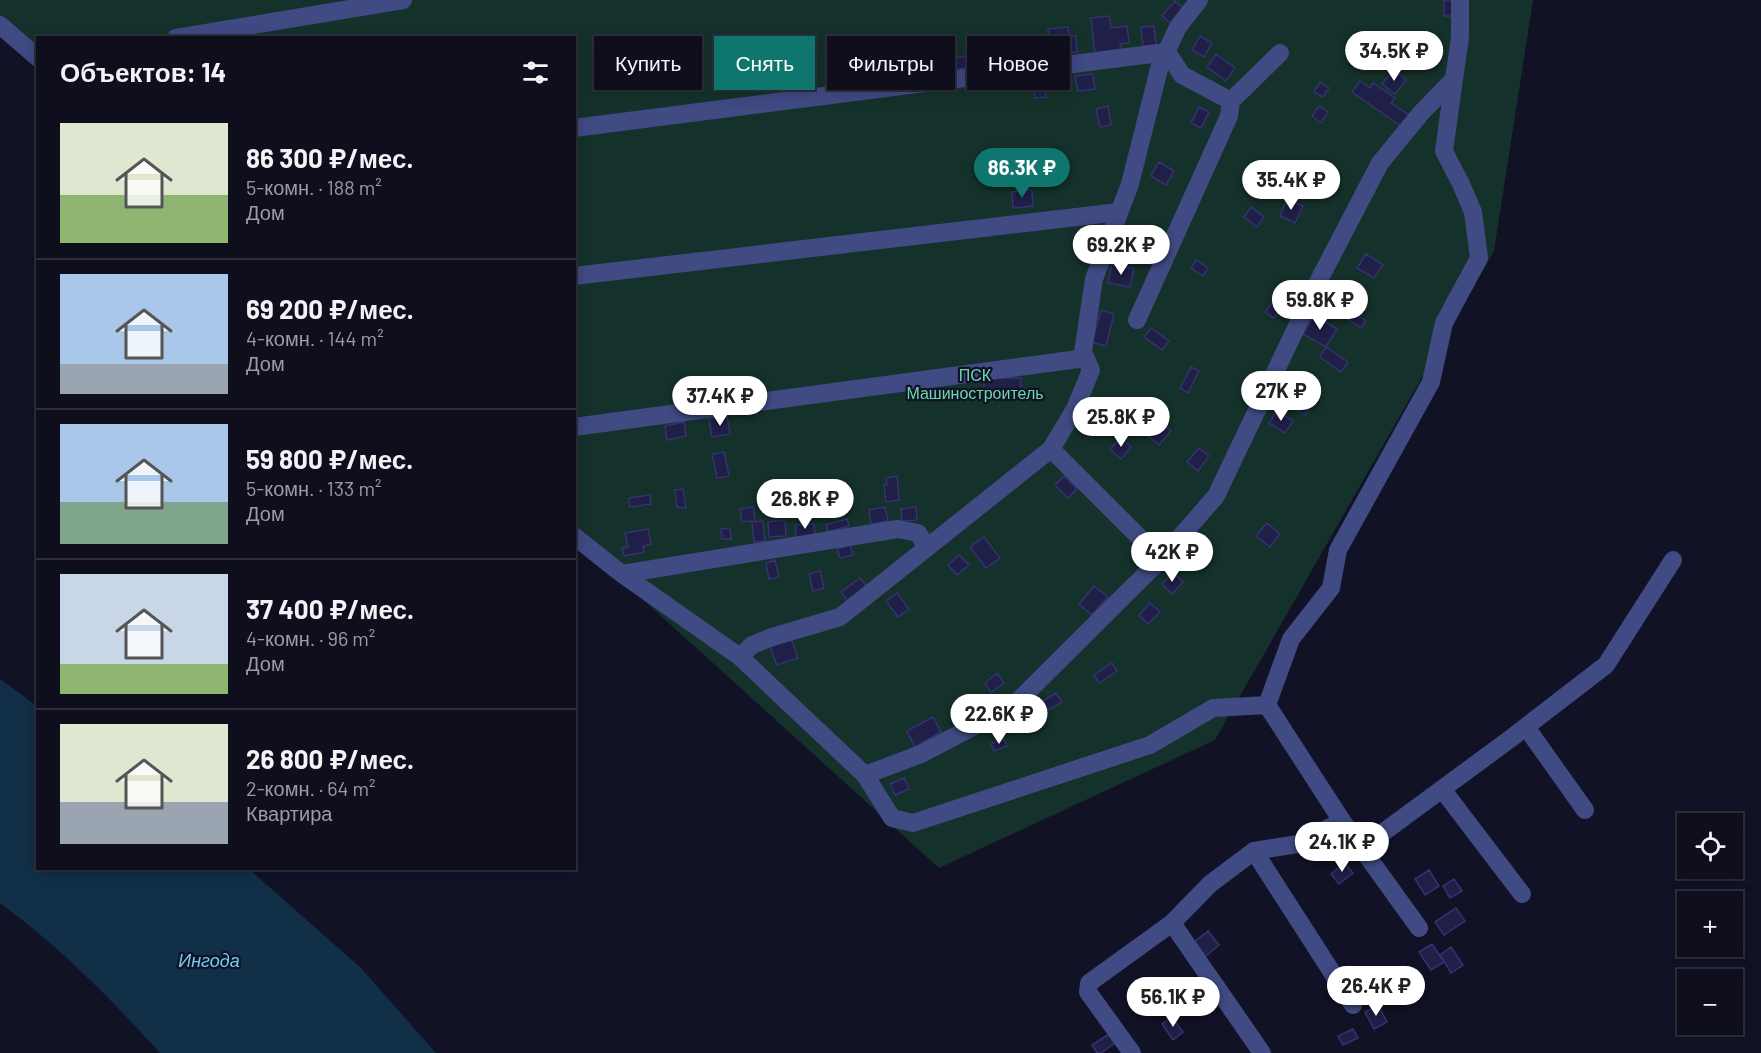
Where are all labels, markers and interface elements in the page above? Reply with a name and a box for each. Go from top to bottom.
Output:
pin: 34.5K ₽ [1339,31,1449,82]
chip: Купить [594,36,702,90]
chip: Снять [714,36,815,90]
chip: Фильтры [827,36,955,90]
chip: Новое [967,36,1070,90]
text: 34.5K ₽ [1359,38,1429,62]
text: Объектов: 14 [60,56,226,87]
icon: filters [519,56,552,89]
text: 86 300 ₽/мес. [246,142,413,173]
icon: home [108,147,180,219]
pin: 86.3K ₽ [967,148,1077,199]
text: 86.3K ₽ [988,155,1056,179]
pin: 35.4K ₽ [1236,160,1346,211]
text: 35.4K ₽ [1256,167,1326,191]
text: 5-комн. · 188 m² [246,175,382,199]
text: Дом [246,200,285,224]
pin: 69.2K ₽ [1066,225,1176,276]
text: 69.2K ₽ [1087,232,1155,256]
pin: 59.8K ₽ [1265,280,1375,331]
text: 59.8K ₽ [1286,287,1354,311]
text: 69 200 ₽/мес. [246,293,414,324]
icon: home [108,298,180,370]
text: 4-комн. · 144 m² [246,326,384,350]
text: Дом [246,351,285,375]
park label: ПСК Машиностроитель [906,365,1044,402]
pin: 27K ₽ [1239,371,1323,422]
pin: 37.4K ₽ [665,376,775,427]
text: 27K ₽ [1255,378,1307,402]
text: 37.4K ₽ [686,383,754,407]
pin: 25.8K ₽ [1066,397,1176,448]
text: 25.8K ₽ [1087,404,1155,428]
text: 59 800 ₽/мес. [246,443,413,474]
icon: home [108,448,180,520]
text: 5-комн. · 133 m² [246,476,381,500]
pin: 26.8K ₽ [750,479,860,530]
text: 26.8K ₽ [771,486,839,510]
text: Дом [246,501,285,525]
pin: 42K ₽ [1130,532,1214,583]
text: 42K ₽ [1145,539,1199,563]
text: 37 400 ₽/мес. [246,593,414,624]
icon: home [108,598,180,670]
text: 4-комн. · 96 m² [246,626,375,650]
text: Дом [246,651,285,675]
pin: 22.6K ₽ [944,694,1054,745]
text: 22.6K ₽ [964,701,1034,725]
text: 26 800 ₽/мес. [246,743,414,774]
icon: home [108,748,180,820]
text: 2-комн. · 64 m² [246,776,376,800]
text: Квартира [246,801,332,825]
map controls [1677,813,1743,1035]
button: locate [1677,813,1743,879]
pin: 24.1K ₽ [1287,822,1397,873]
text: 24.1K ₽ [1309,829,1375,853]
button: + [1677,891,1743,957]
water label: Ингода [178,949,240,971]
pin: 26.4K ₽ [1321,966,1431,1017]
button: − [1677,969,1743,1035]
text: 26.4K ₽ [1341,973,1411,997]
pin: 56.1K ₽ [1118,977,1228,1028]
text: 56.1K ₽ [1141,984,1205,1008]

